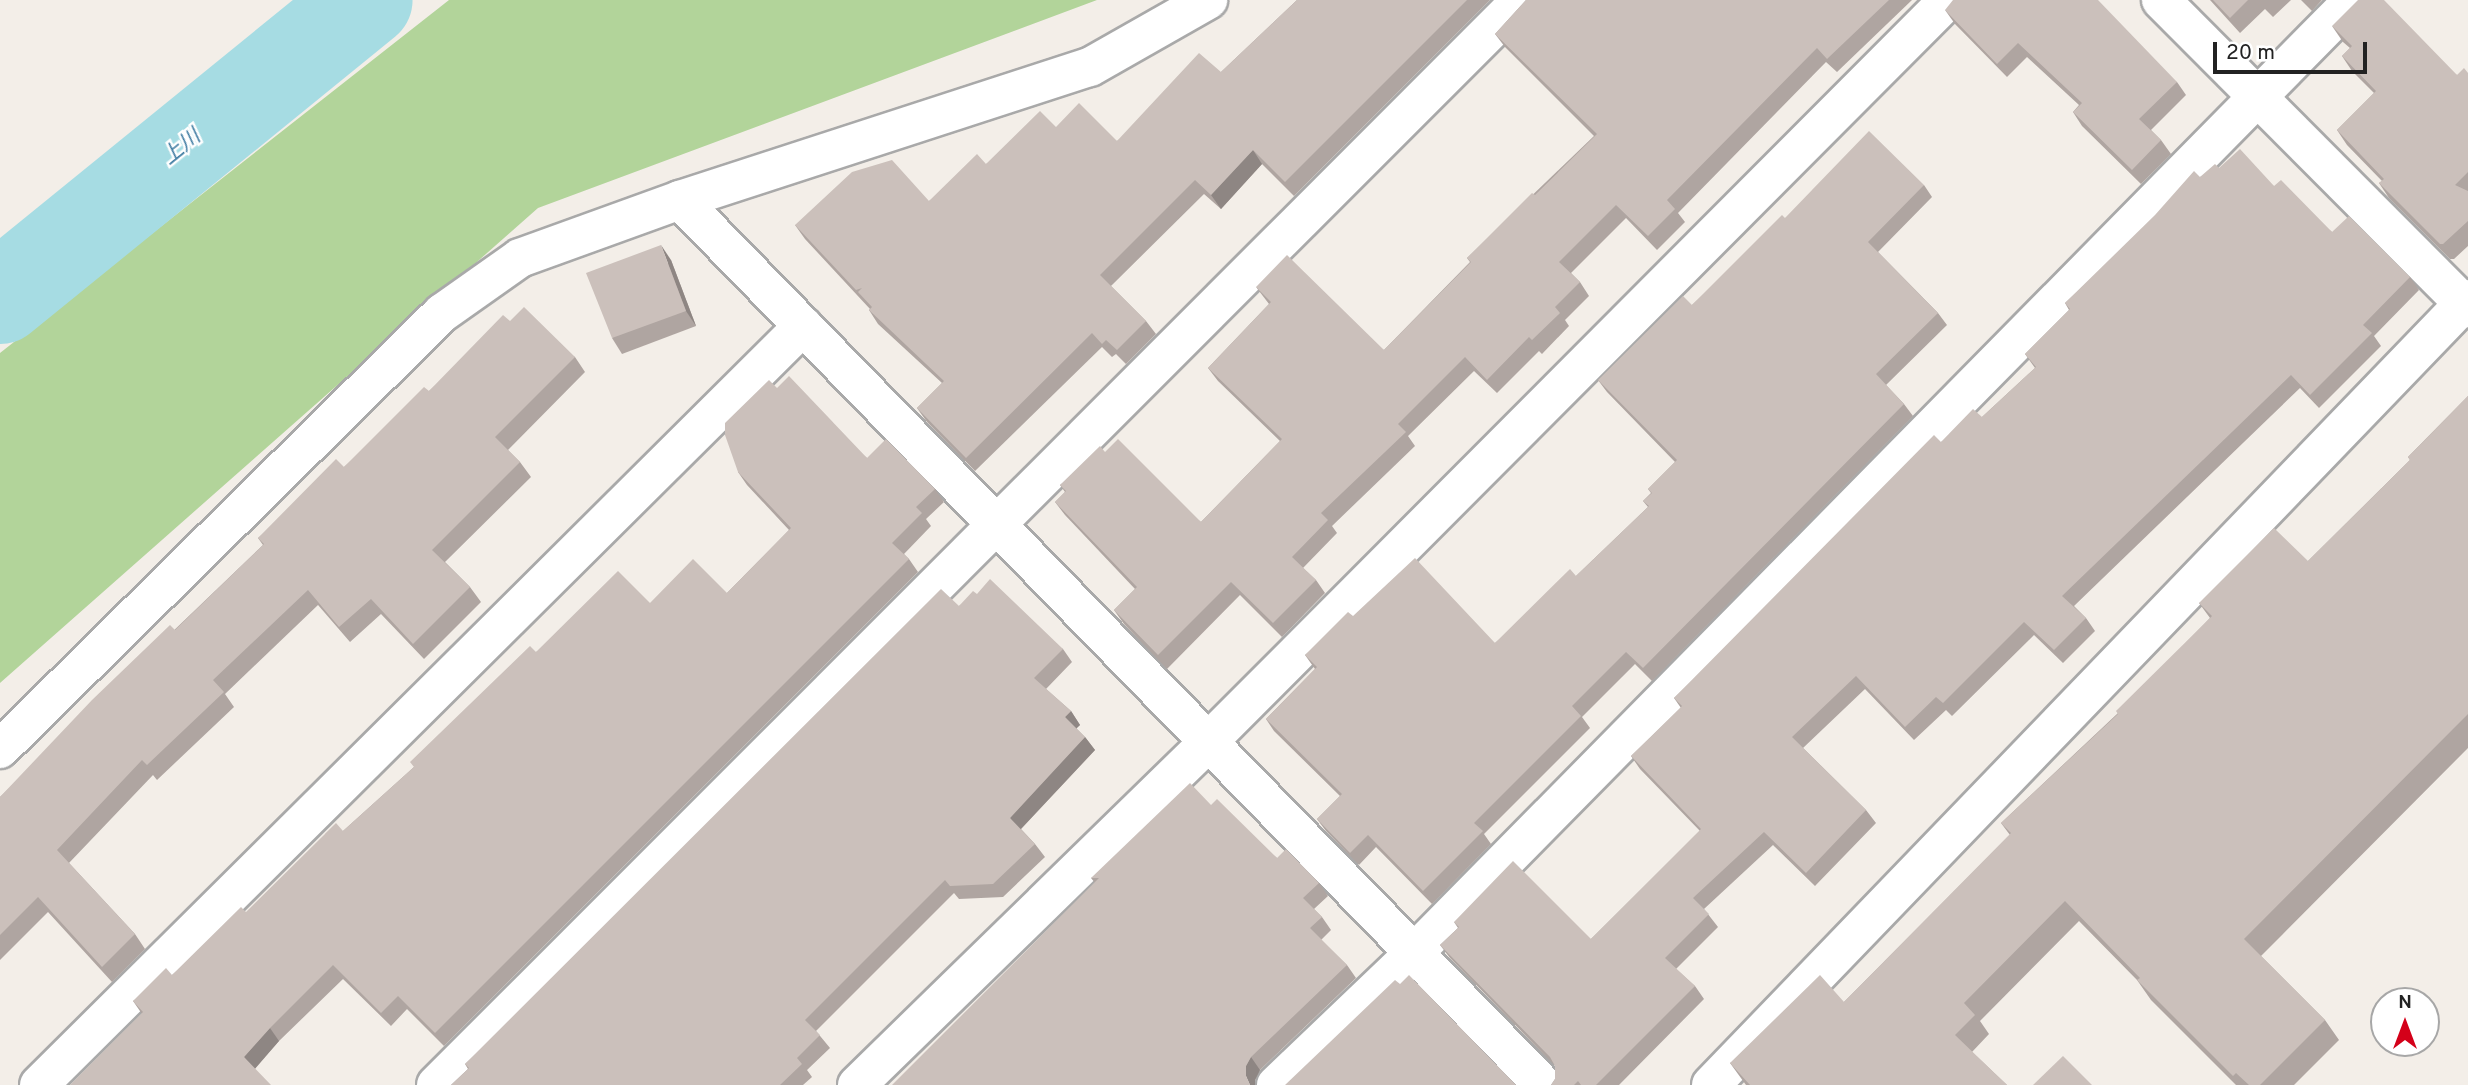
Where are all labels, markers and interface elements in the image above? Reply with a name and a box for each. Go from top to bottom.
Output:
scale bar [2216,28,2370,72]
text: 20 m [2226,40,2275,67]
water label: 上川 [158,125,206,171]
north arrow [2370,987,2440,1057]
text: N [2398,991,2412,1015]

